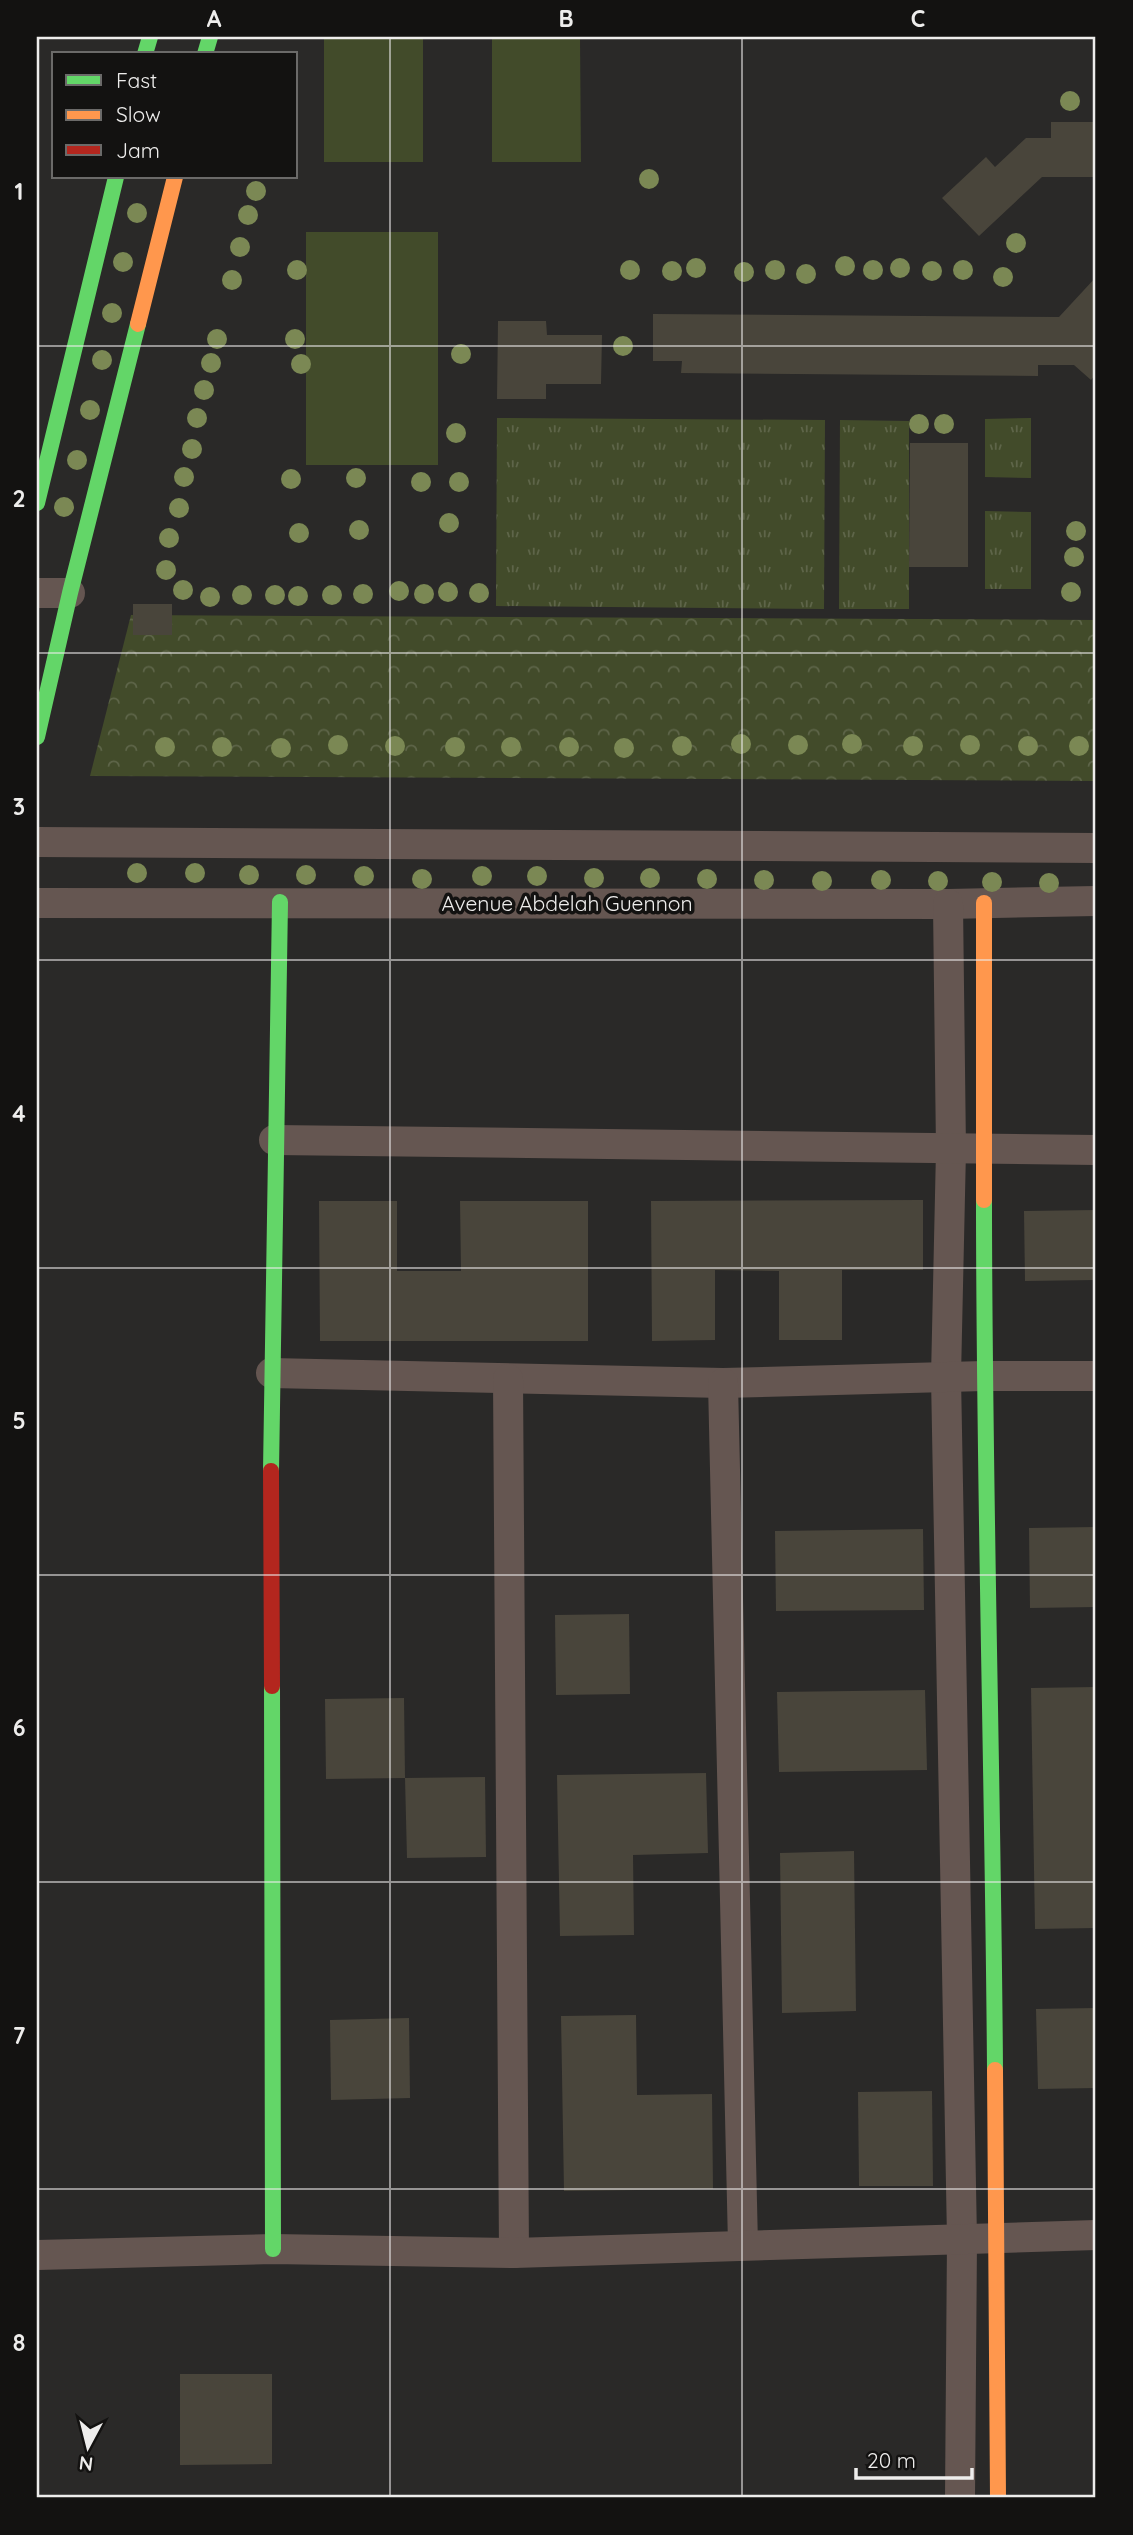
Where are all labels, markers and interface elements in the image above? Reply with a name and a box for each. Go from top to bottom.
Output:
text: A [207,4,222,33]
text: B [558,4,574,33]
text: C [911,4,925,33]
legend [52,52,298,178]
text: Fast [116,67,157,93]
text: Slow [116,101,161,127]
text: Jam [116,137,160,163]
text: 1 [15,177,23,206]
text: 2 [12,484,26,513]
text: 3 [13,792,25,821]
street label: Avenue Abdelah Guennon [441,890,693,916]
text: 4 [12,1099,26,1128]
text: 5 [12,1406,26,1435]
text: 6 [13,1713,25,1742]
text: 7 [13,2021,26,2050]
text: 8 [13,2328,25,2357]
north arrow [52,2412,122,2482]
scale bar [856,2437,972,2481]
text: 20 m [867,2447,916,2473]
text: N [78,2451,94,2477]

